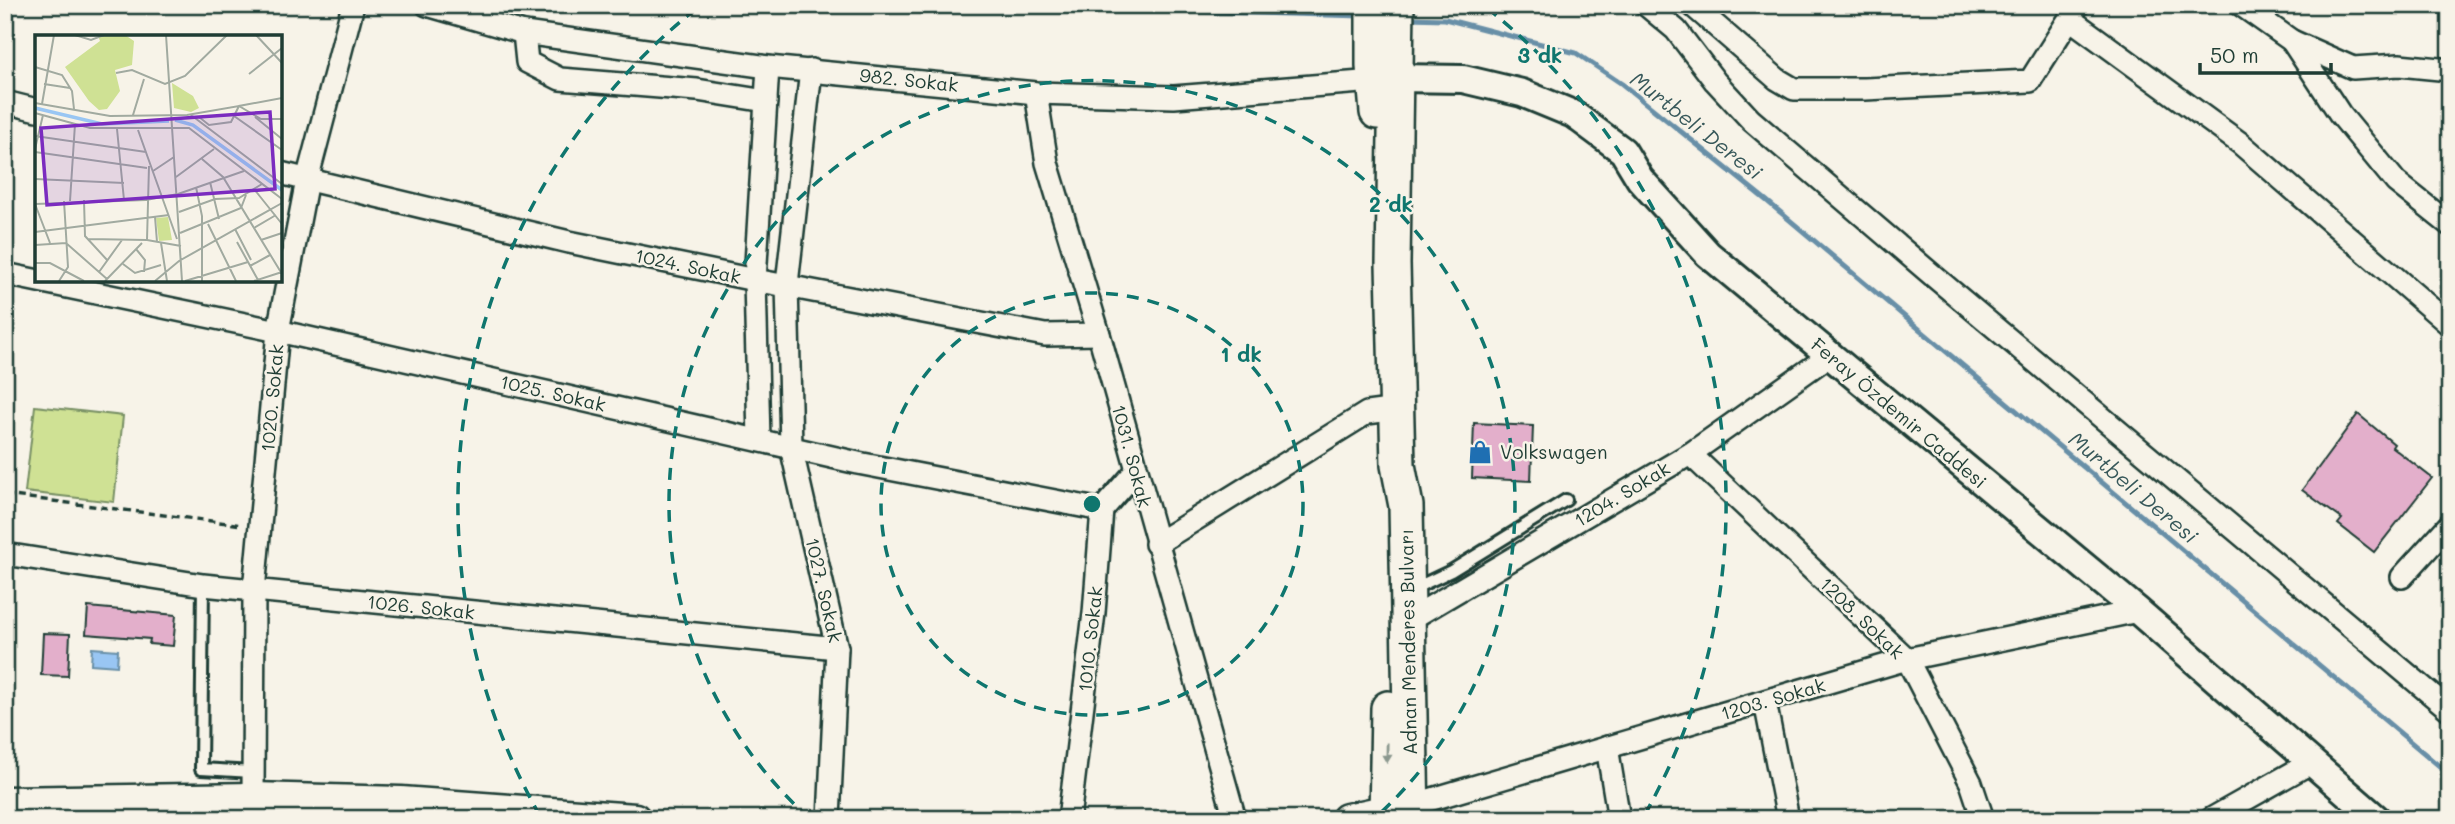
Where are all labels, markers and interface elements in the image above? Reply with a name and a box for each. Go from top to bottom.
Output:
scale bar [2200,32,2331,76]
inset map [35,35,282,282]
text: 3 dk [1518,41,1562,68]
text: 50 m [2210,41,2259,68]
street label: 982. Sokak [859,62,960,97]
water label: Murtbeli Deresi [1625,65,1769,185]
text: 2 dk [1369,190,1413,217]
street label: 1024. Sokak [633,242,743,289]
street label: Feray Özdemir Caddesi [1806,332,1992,494]
text: 1 dk [1220,340,1262,367]
street label: 1020. Sokak [254,343,289,453]
street label: 1025. Sokak [498,368,608,417]
street label: 1031. Sokak [1107,402,1158,510]
water label: Murtbeli Deresi [2064,425,2205,549]
shop icon: Volkswagen [1466,438,1494,466]
place label: Volkswagen [1500,439,1607,464]
street label: 1204. Sokak [1569,455,1674,532]
centre of rings [1080,492,1104,516]
street label: Adnan Menderes Bulvarı [1393,529,1422,755]
street label: 1027. Sokak [800,535,849,645]
street label: 1208. Sokak [1815,571,1910,664]
street label: 1010. Sokak [1072,585,1107,693]
street label: 1026. Sokak [366,588,476,625]
street label: 1203. Sokak [1718,672,1828,725]
one-way arrow [1381,742,1393,764]

